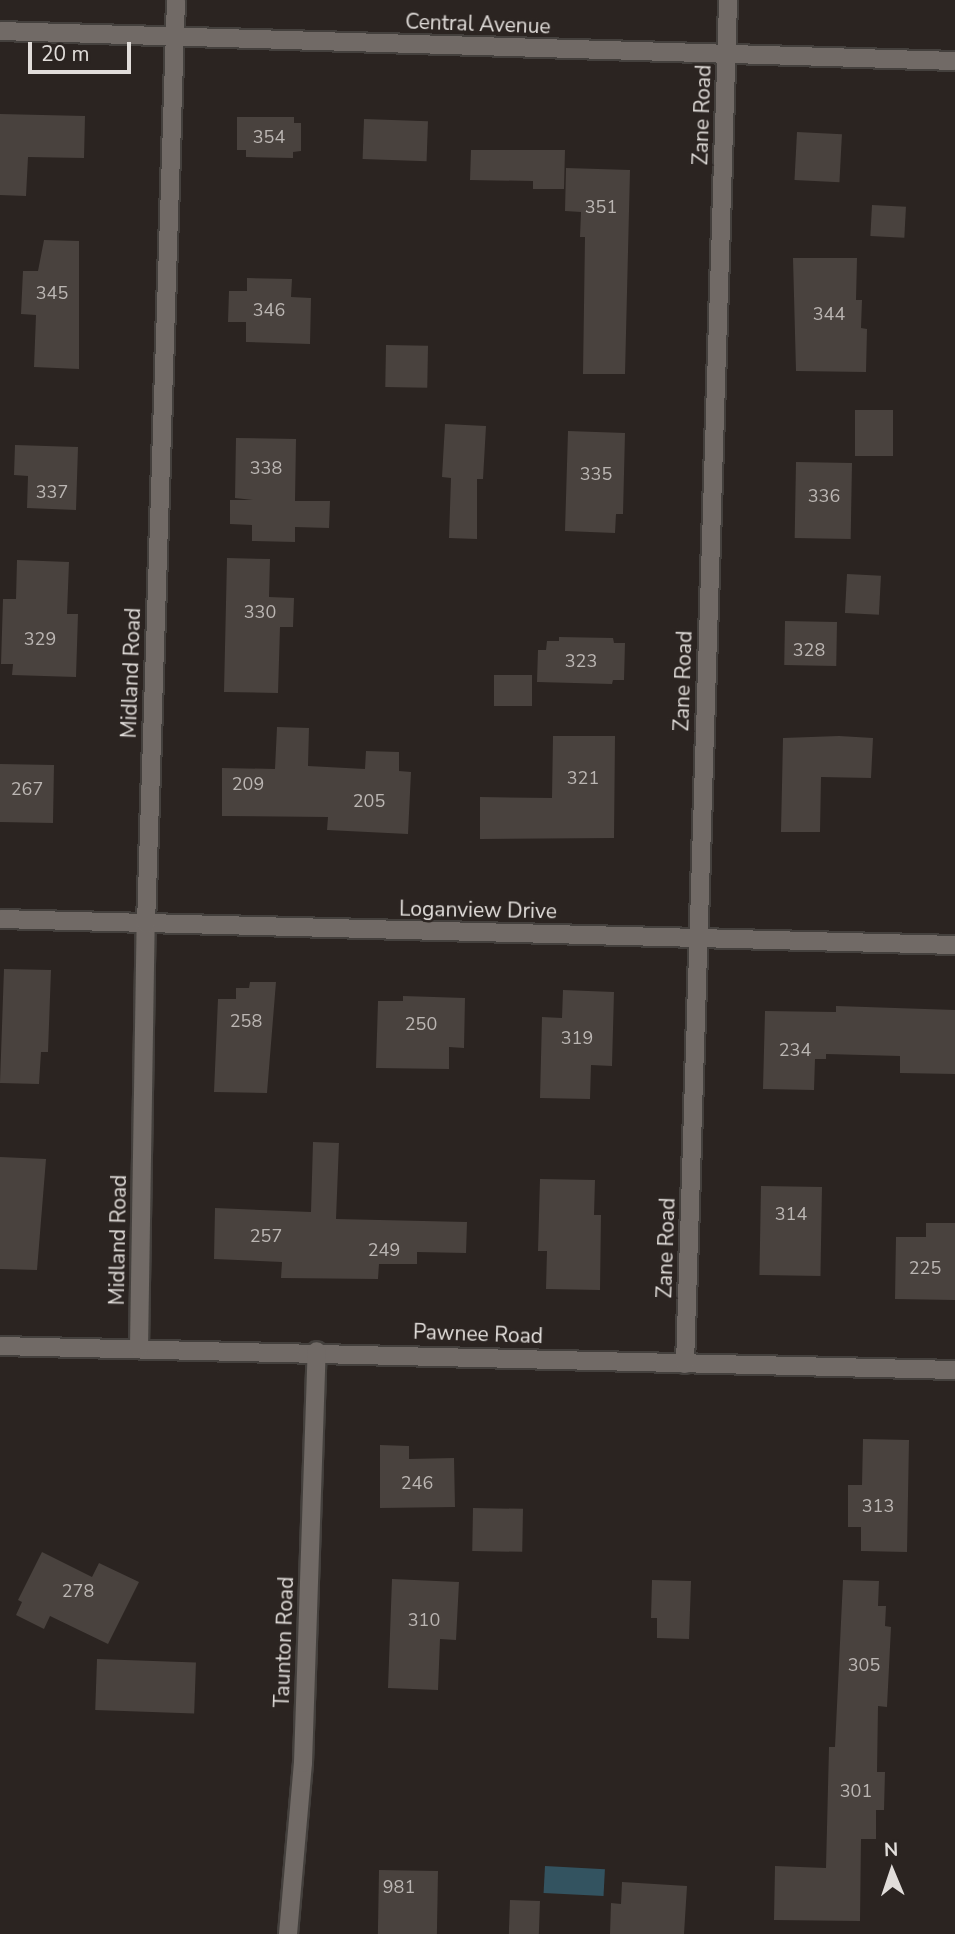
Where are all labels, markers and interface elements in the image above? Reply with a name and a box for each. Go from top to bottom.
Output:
street label: Central Avenue [405,9,551,39]
scale bar [32,28,135,72]
text: 20 m [41,40,90,68]
street label: Zane Road [688,64,716,166]
house number: 354 [253,126,285,148]
house number: 351 [585,196,617,218]
house number: 345 [36,282,68,304]
house number: 346 [253,299,285,321]
house number: 344 [813,303,845,325]
house number: 338 [250,457,282,479]
house number: 335 [580,463,612,485]
house number: 337 [36,481,68,503]
house number: 336 [808,485,840,507]
house number: 330 [244,601,276,623]
street label: Midland Road [116,607,146,739]
house number: 329 [24,628,56,650]
street label: Zane Road [669,630,697,732]
house number: 328 [793,639,825,661]
house number: 323 [565,650,597,672]
house number: 321 [567,767,599,789]
house number: 209 [232,773,264,795]
house number: 267 [11,778,43,800]
house number: 205 [353,790,385,812]
street label: Loganview Drive [399,896,557,924]
house number: 258 [230,1010,262,1032]
house number: 250 [405,1013,437,1035]
house number: 319 [561,1027,593,1049]
house number: 234 [779,1039,811,1061]
street label: Midland Road [104,1174,132,1306]
street label: Zane Road [652,1197,680,1299]
house number: 314 [775,1203,807,1225]
house number: 257 [250,1225,282,1247]
house number: 249 [368,1239,400,1261]
house number: 225 [909,1257,941,1279]
street label: Pawnee Road [413,1319,543,1349]
house number: 246 [401,1472,433,1494]
house number: 313 [862,1495,894,1517]
street label: Taunton Road [269,1576,299,1708]
house number: 278 [62,1580,94,1602]
house number: 310 [408,1609,440,1631]
house number: 305 [848,1654,880,1676]
house number: 301 [840,1780,872,1802]
north arrow [857,1836,927,1906]
text: N [884,1837,899,1863]
house number: 981 [383,1876,415,1898]

